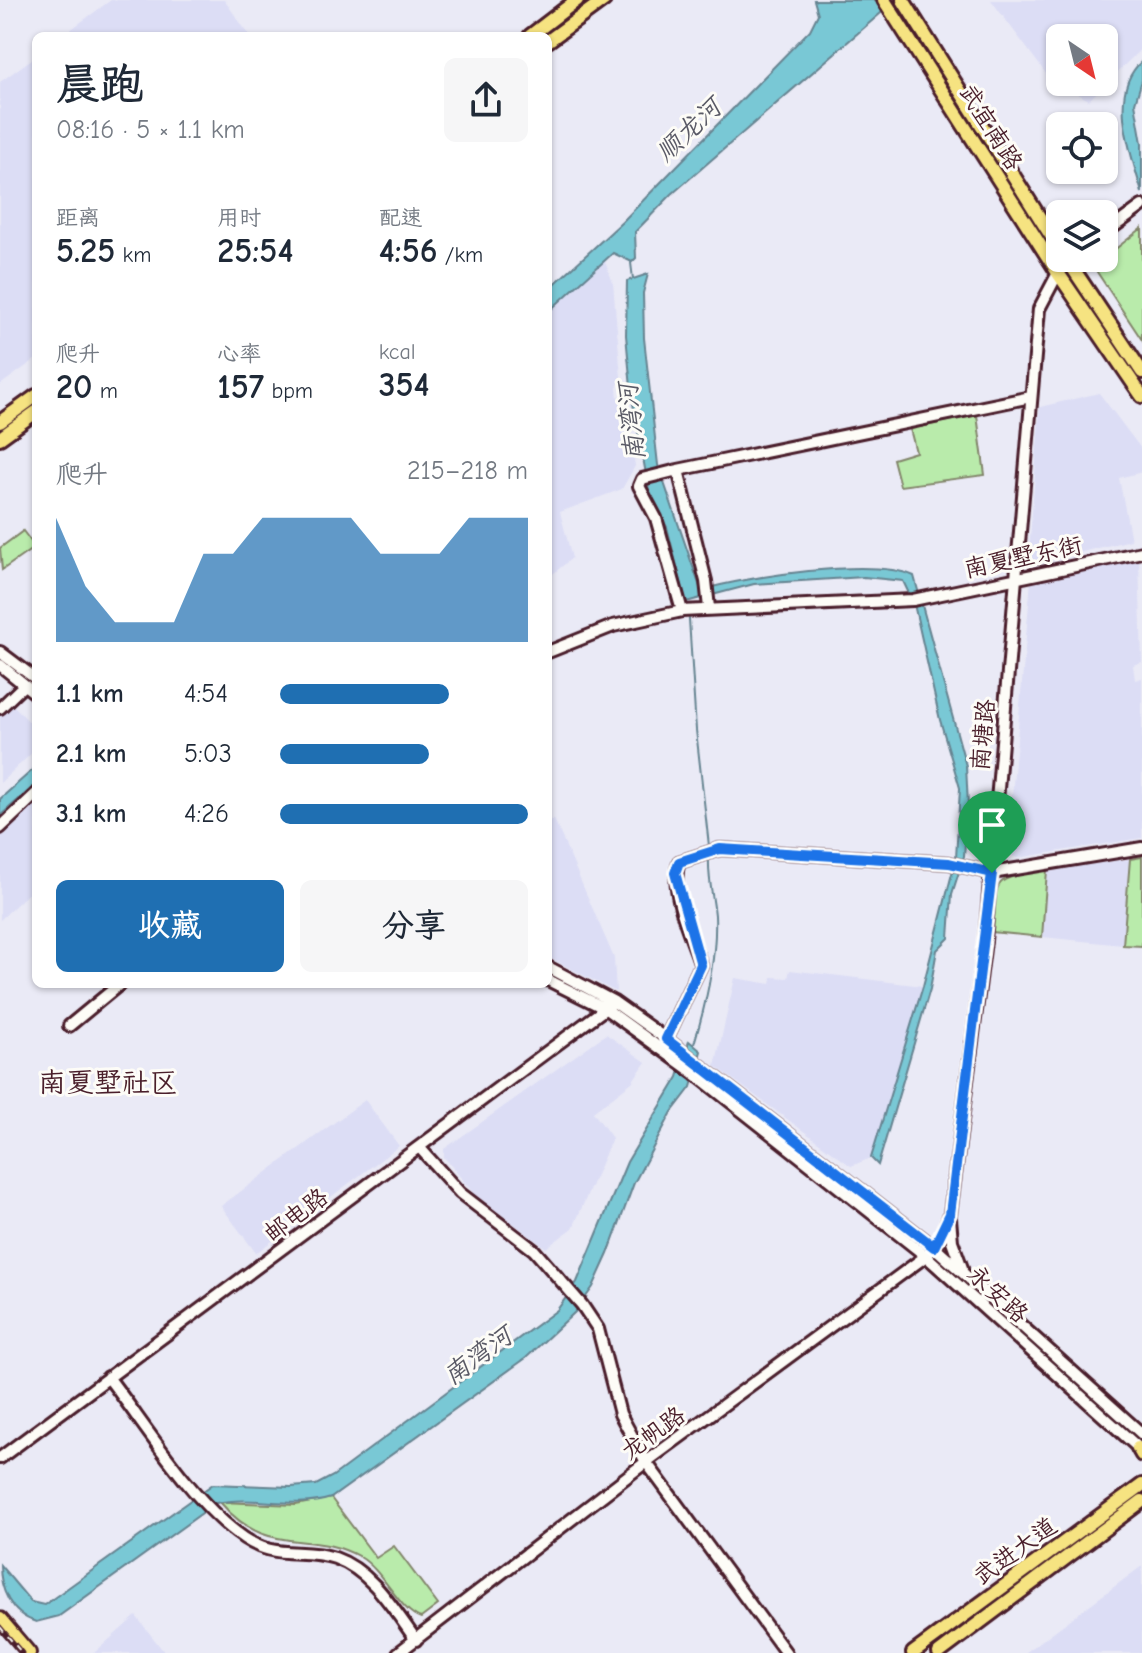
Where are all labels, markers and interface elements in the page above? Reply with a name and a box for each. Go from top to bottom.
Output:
north arrow [1046,24,1118,96]
map controls [1046,24,1118,272]
button: share [444,58,528,142]
text: 晨跑 [56,59,144,110]
street label: 武宜南路 [954,79,1028,175]
water label: 顺龙河 [650,90,731,168]
button: locate [1046,112,1118,184]
text: 08:16 · 5 × 1.1 km [56,115,245,145]
button: layers [1046,200,1118,272]
text: 距离 [56,205,100,231]
text: 用时 [217,205,261,231]
text: 配速 [379,205,423,231]
text: 5.25 [56,231,115,271]
text: 25:54 [217,231,293,271]
text: 4:56 [379,231,437,271]
text: km [115,242,151,268]
text: /km [437,242,483,268]
text: kcal [379,339,416,365]
text: 爬升 [56,341,100,367]
text: 心率 [217,341,261,367]
text: 354 [379,365,429,405]
text: 20 [56,367,92,407]
text: 157 [217,367,264,407]
text: m [92,378,118,404]
text: bpm [264,378,313,404]
water label: 南湾河 [613,378,651,462]
text: 215–218 m [407,456,528,486]
text: 爬升 [56,460,108,490]
street label: 南夏墅东街 [961,531,1085,583]
text: 1.1 km [56,679,124,709]
text: 4:54 [184,679,228,709]
street label: 南塘路 [966,698,1000,772]
text: 2.1 km [56,739,127,769]
text: 5:03 [184,739,232,769]
pin [958,791,1026,873]
text: 3.1 km [56,799,126,829]
text: 4:26 [184,799,229,829]
icon: arrive [970,803,1014,847]
button: 收藏 [56,880,284,972]
button: 分享 [300,880,528,972]
district label: 南夏墅社区 [38,1067,178,1099]
street label: 邮电路 [259,1182,333,1248]
street label: 永安路 [962,1260,1034,1328]
water label: 南湾河 [438,1319,522,1391]
street label: 龙帆路 [616,1401,690,1465]
street label: 武进大道 [968,1511,1062,1591]

